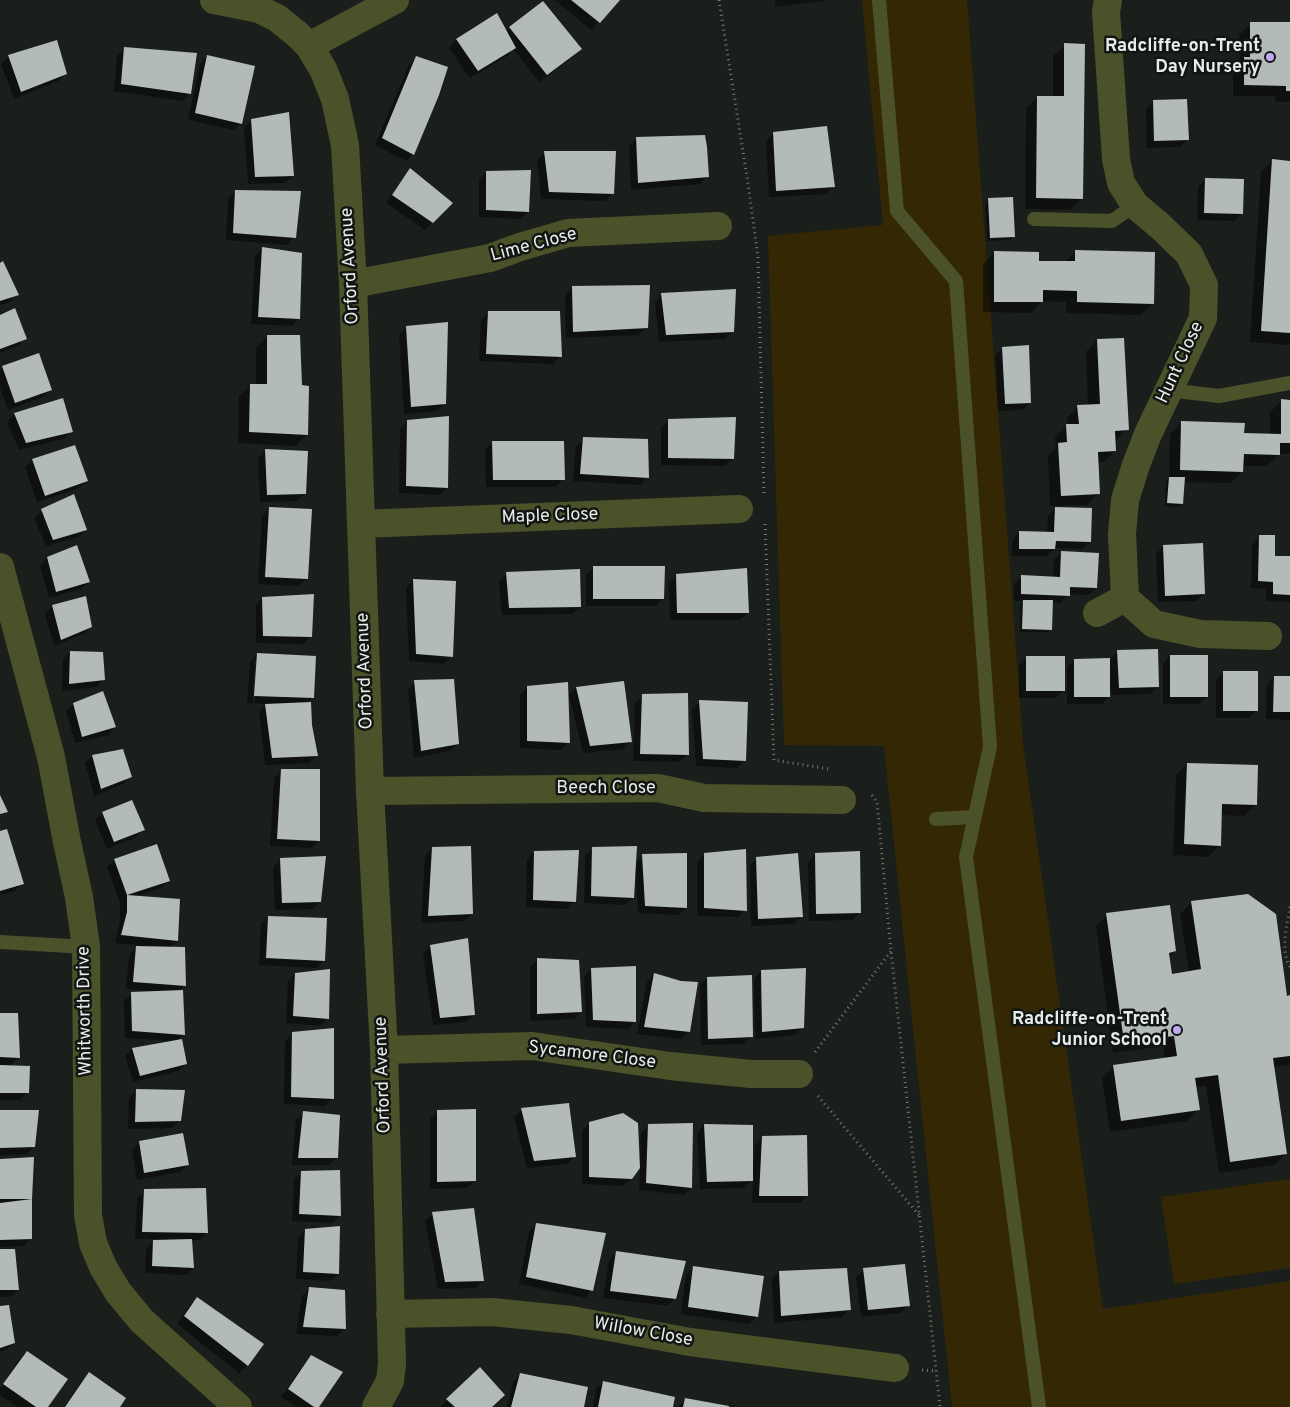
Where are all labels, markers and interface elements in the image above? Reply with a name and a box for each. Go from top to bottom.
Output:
place label: Radcliffe-on-Trent Day Nursery [1105,36,1260,78]
marker: Radcliffe-on-Trent Day Nursery [1264,51,1276,63]
street label: Orford Avenue [337,207,365,325]
street label: Lime Close [489,224,579,268]
street label: Hunt Close [1153,319,1209,407]
street label: Maple Close [501,505,599,529]
street label: Orford Avenue [353,612,379,730]
street label: Beech Close [556,778,656,800]
street label: Whitworth Drive [74,946,98,1076]
place label: Radcliffe-on-Trent Junior School [1012,1009,1167,1052]
street label: Orford Avenue [371,1016,397,1134]
marker: Radcliffe-on-Trent Junior School [1171,1024,1183,1036]
street label: Sycamore Close [527,1037,657,1075]
street label: Willow Close [592,1314,694,1352]

